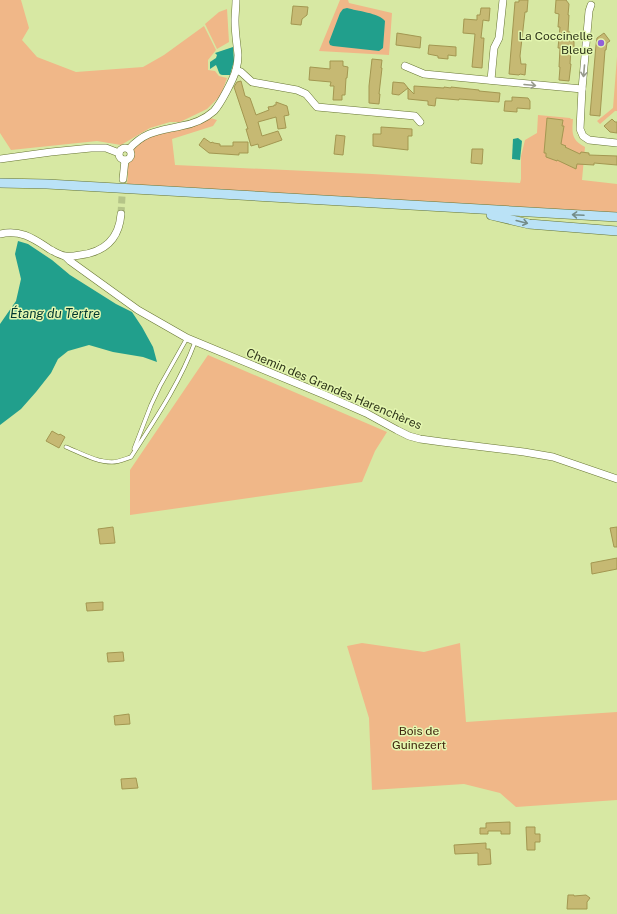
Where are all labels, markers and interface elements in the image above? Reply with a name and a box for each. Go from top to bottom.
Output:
place label: La Coccinelle Bleue [518,29,593,57]
marker: La Coccinelle Bleue [596,38,606,48]
one-way arrow [580,64,587,77]
one-way arrow [523,81,536,88]
one-way arrow [572,212,585,219]
one-way arrow [515,219,528,227]
water label: Étang du Tertre [10,305,100,321]
street label: Chemin des Grandes Harenchères [244,346,424,432]
park label: Bois de Guinezert [392,724,446,752]

